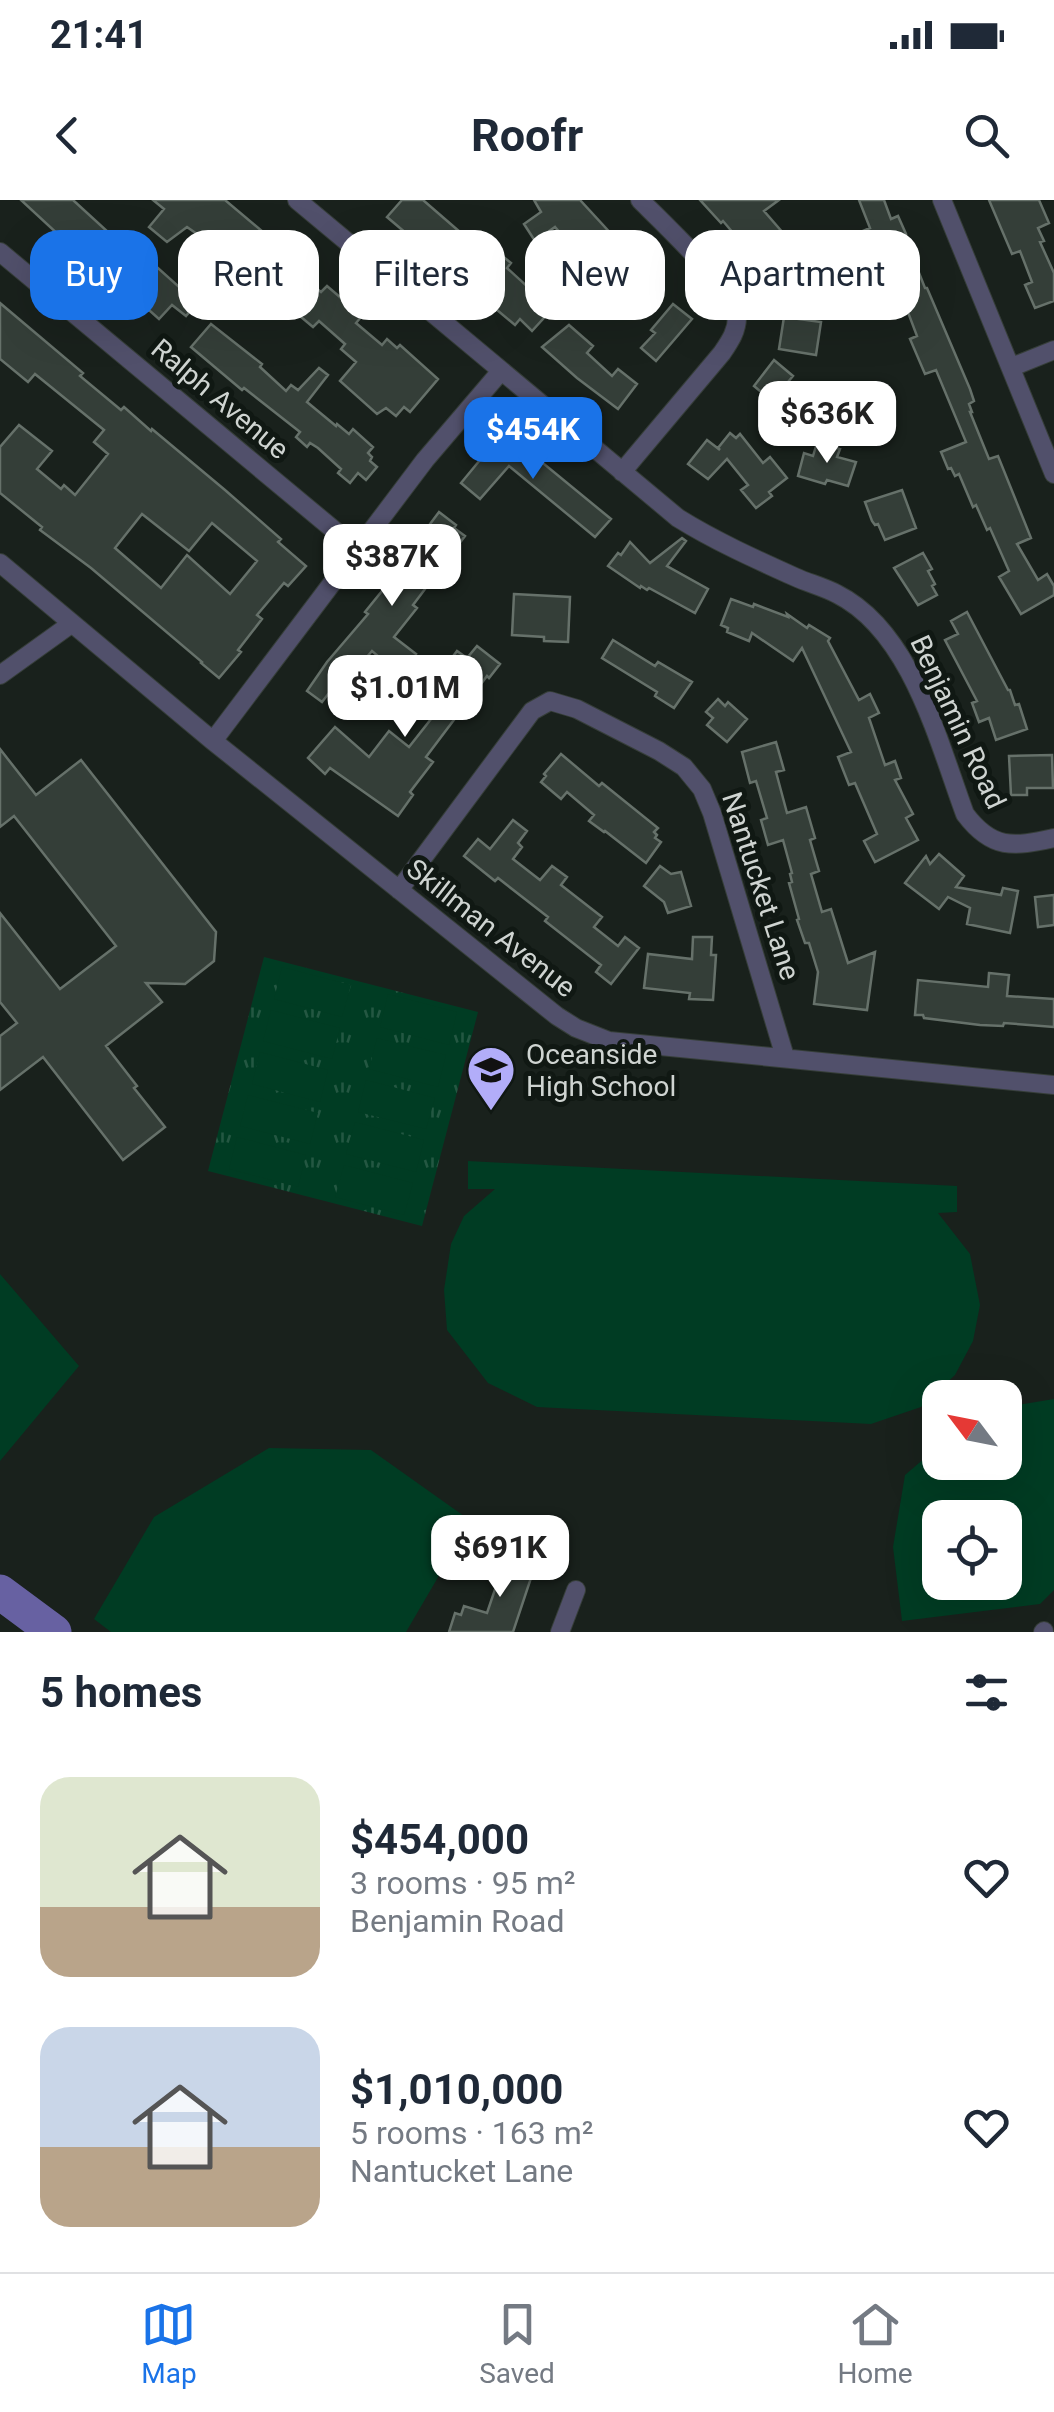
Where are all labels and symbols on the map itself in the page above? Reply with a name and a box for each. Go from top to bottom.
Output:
street label: Ralph Avenue [145,332,295,466]
pin: $636K [757,381,897,466]
pin: $454K [463,397,603,482]
pin: $387K [322,524,462,609]
street label: Benjamin Road [903,630,1013,814]
pin: $1.01M [324,655,486,740]
street label: Nantucket Lane [715,788,807,984]
street label: Skillman Avenue [400,852,582,1004]
place label: Oceanside High School [526,1038,676,1103]
school or university icon: Oceanside High School [465,1044,517,1112]
north arrow [922,1380,1022,1480]
pin: $691K [430,1515,570,1600]

